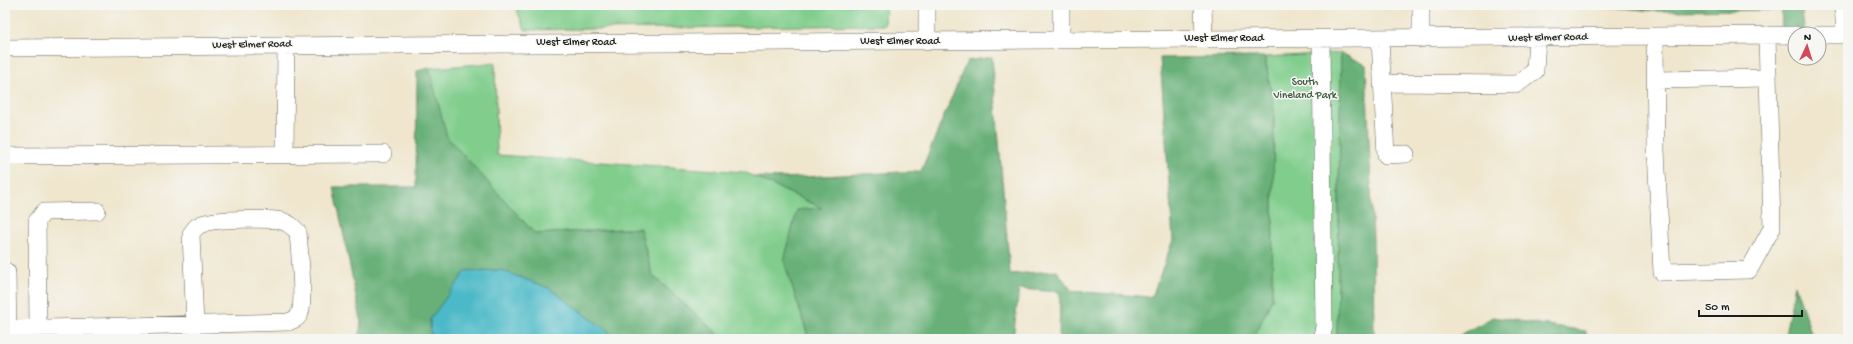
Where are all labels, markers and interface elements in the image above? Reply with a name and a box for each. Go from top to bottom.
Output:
north arrow [1787,26,1827,66]
street label: West Elmer Road [1508,31,1589,45]
text: N [1804,32,1812,44]
street label: West Elmer Road [1184,33,1265,45]
street label: West Elmer Road [860,36,941,48]
street label: West Elmer Road [536,37,617,49]
street label: West Elmer Road [212,38,293,52]
park label: South Vineland Park [1272,77,1338,102]
scale bar [1699,292,1802,318]
text: 50 m [1705,301,1730,315]

